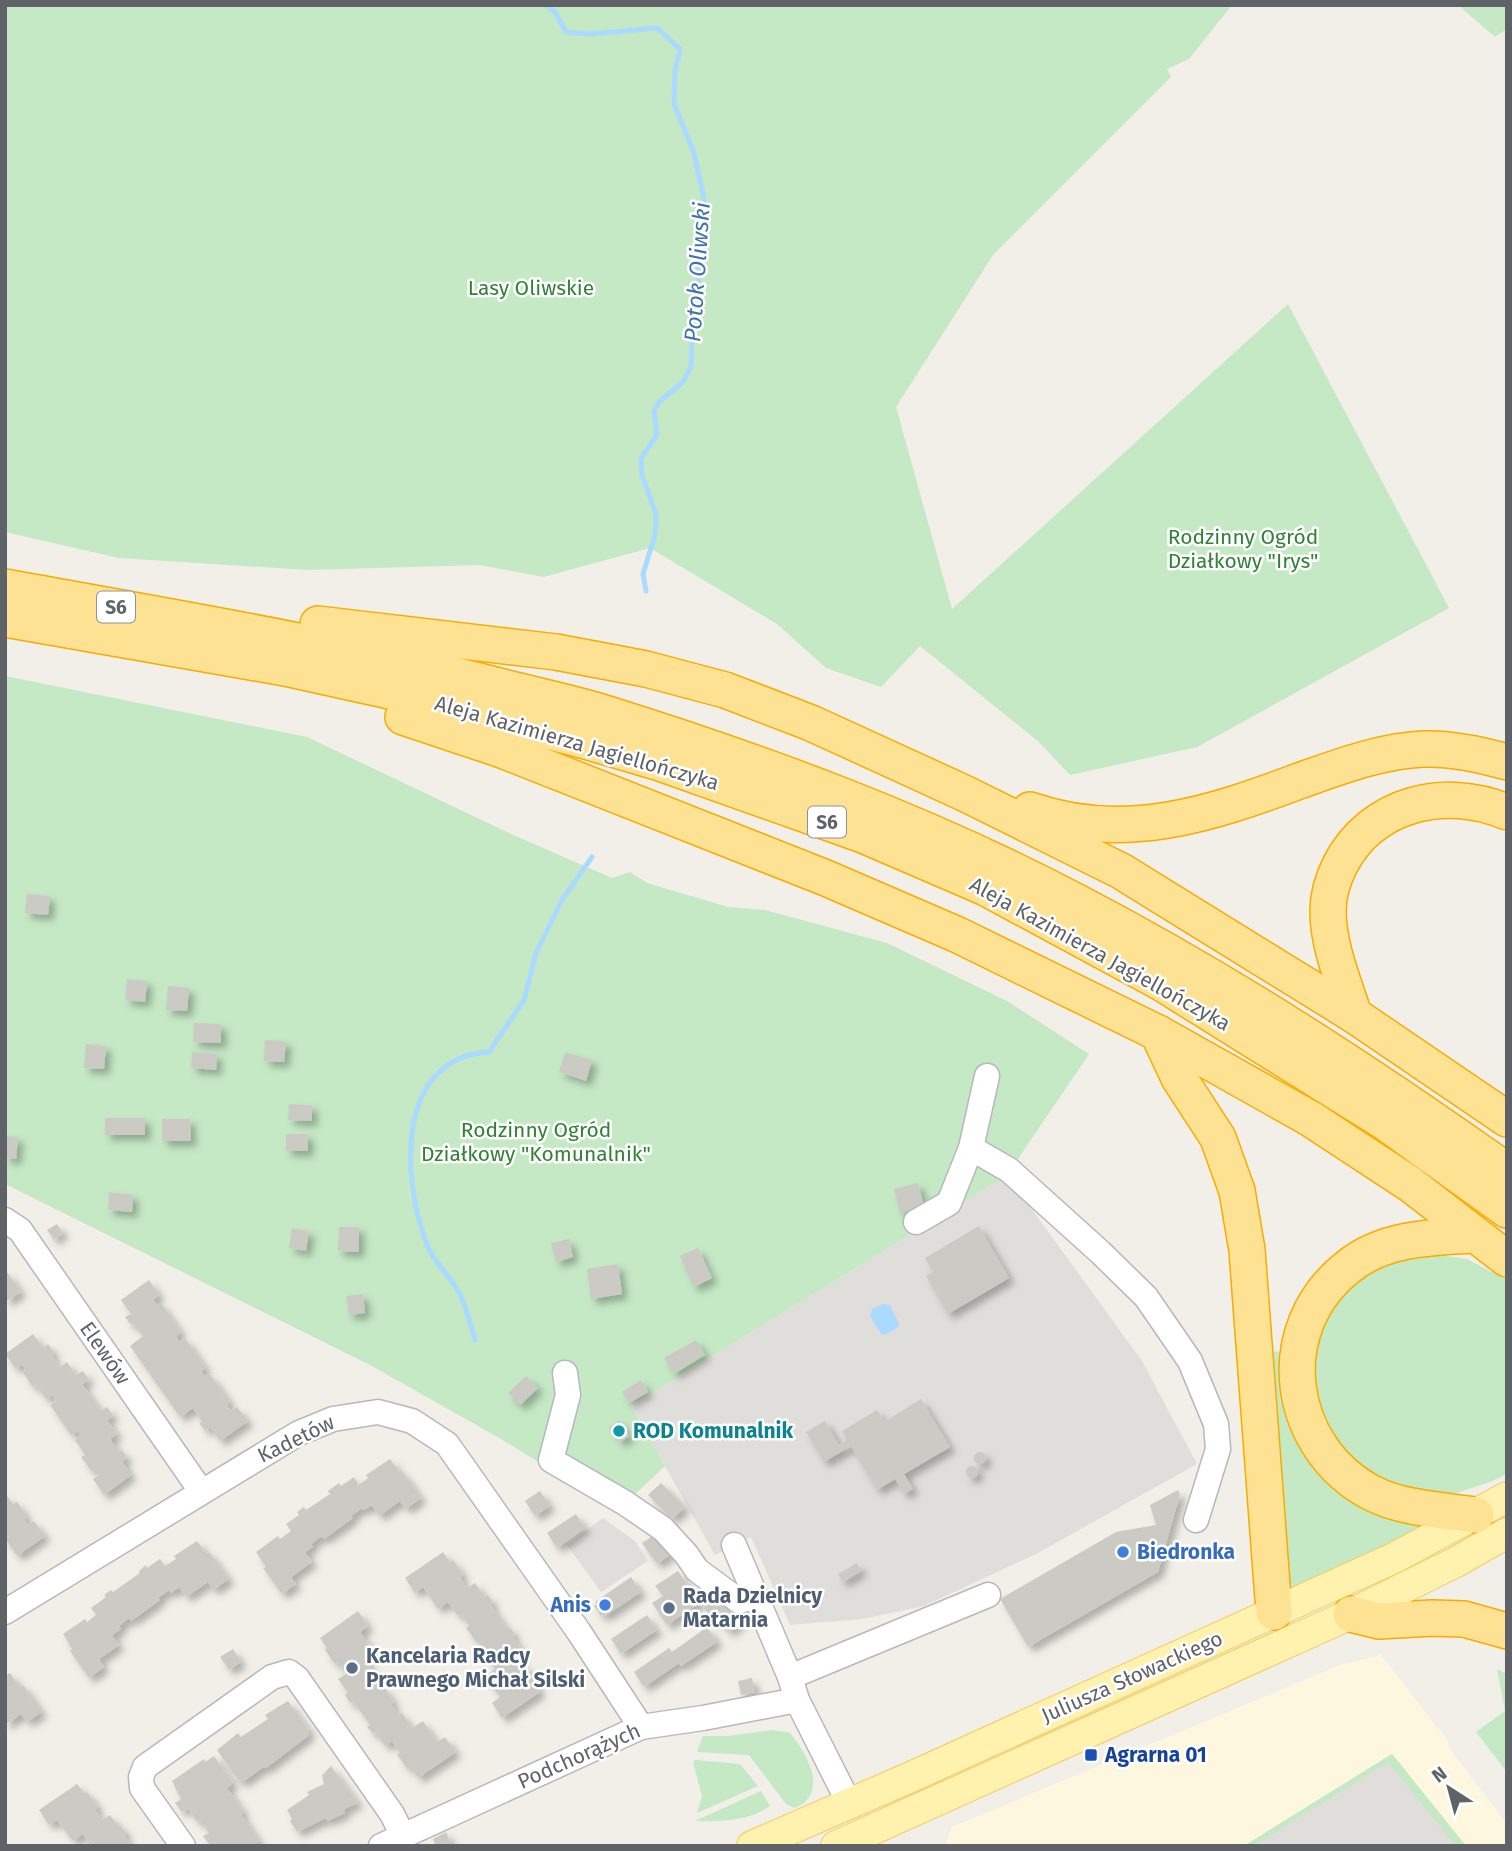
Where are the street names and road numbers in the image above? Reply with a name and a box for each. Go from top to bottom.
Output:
road number: S6 [97,592,135,622]
street label: Aleja Kazimierza Jagiellończyka [432,690,722,796]
road number: S6 [808,806,846,838]
street label: Aleja Kazimierza Jagiellończyka [965,871,1235,1037]
street label: Elewów [74,1316,136,1390]
street label: Kadetów [253,1409,339,1469]
street label: Juliusza Słowackiego [1037,1625,1227,1729]
street label: Podchorążych [514,1717,644,1795]

